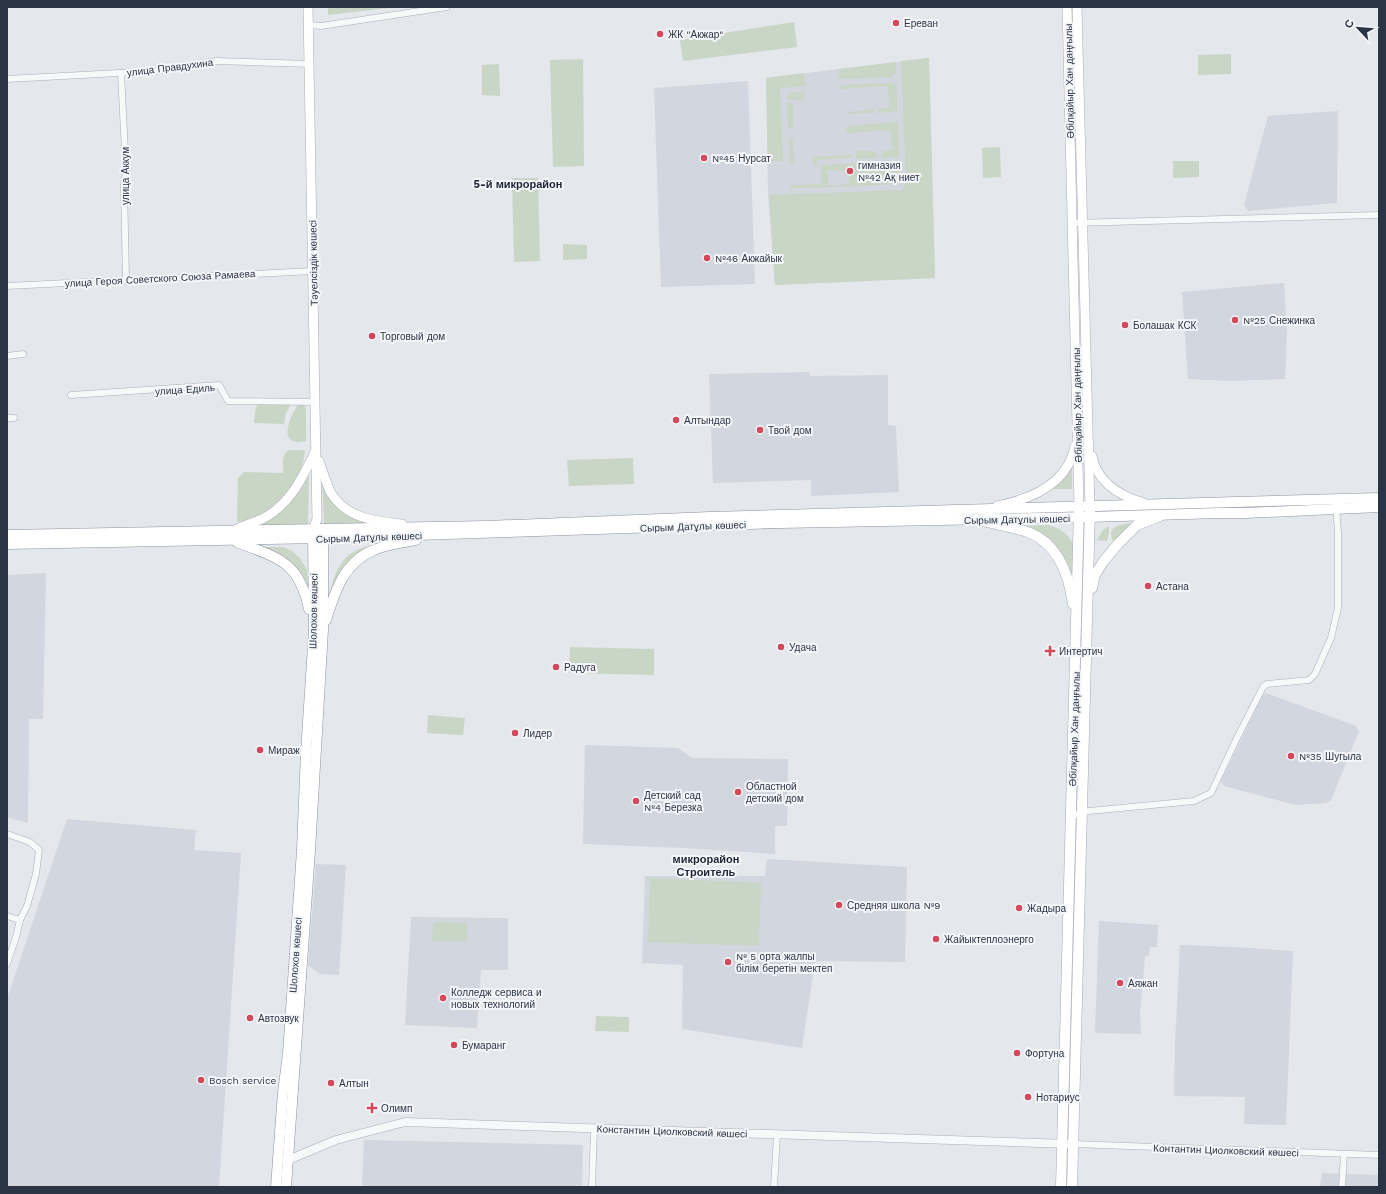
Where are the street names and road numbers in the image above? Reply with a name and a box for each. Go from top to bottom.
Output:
street label: Әбілқайыр Хан даңғылы [1063,23,1076,139]
street label: улица Правдухина [126,57,214,78]
street label: улица Аккум [120,147,131,205]
street label: Тәуелсіздік көшесі [307,220,320,306]
street label: улица Героя Советского Союза Рамаева [64,268,256,289]
street label: Әбілқайыр Хан даңғылы [1071,347,1084,463]
street label: улица Едиль [155,382,215,397]
street label: Сырым Датұлы көшесі [964,513,1070,526]
street label: Сырым Датұлы көшесі [640,519,746,534]
street label: Сырым Датұлы көшесі [316,530,422,545]
street label: Шолохов көшесі [307,573,320,649]
street label: Әбілқайыр Хан даңғылы [1067,671,1082,787]
street label: Шолохов көшесі [287,917,304,993]
street label: Константин Циолковский көшесі [597,1123,747,1140]
street label: Контантин Циолковский көшесі [1153,1142,1299,1159]

